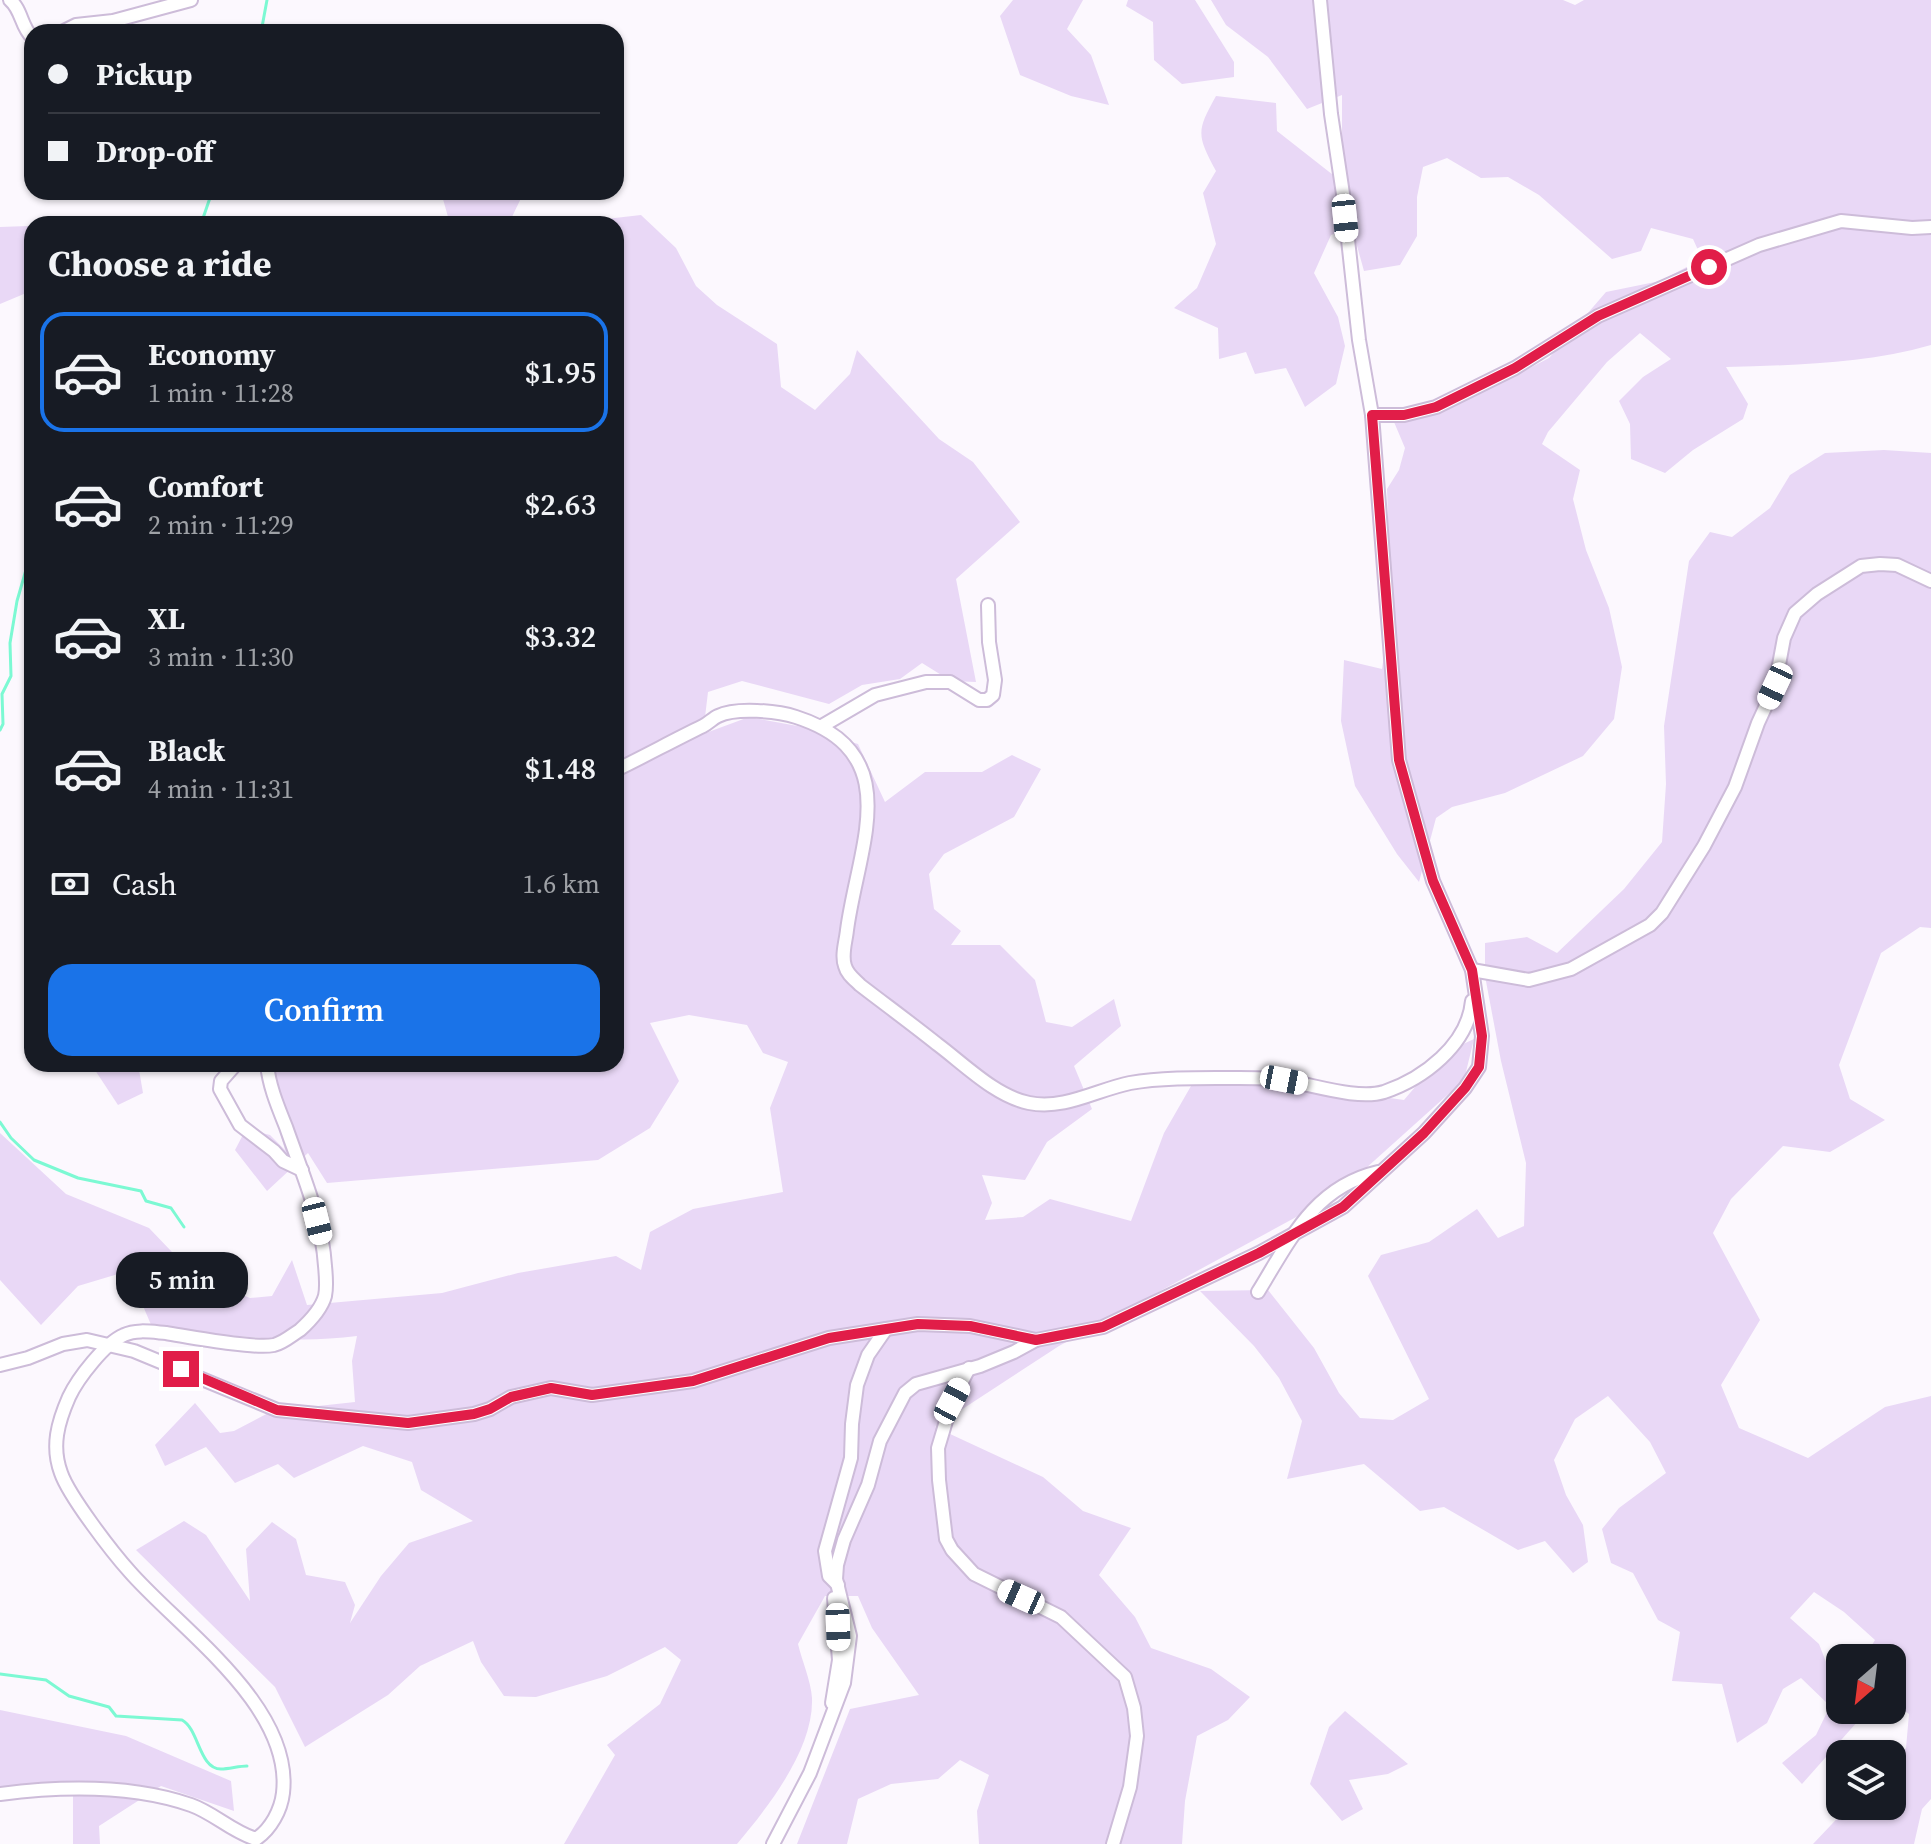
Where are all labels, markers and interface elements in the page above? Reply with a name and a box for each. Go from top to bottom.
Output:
text: Pickup [96,54,192,95]
text: Drop-off [96,131,214,172]
car [1331,193,1359,243]
text: Choose a ride [48,239,271,288]
route start [1691,249,1727,285]
text: Economy [148,334,276,375]
icon: car [52,336,124,408]
text: $1.95 [525,352,596,393]
text: 1 min · 11:28 [148,375,294,411]
text: Comfort [148,466,263,507]
icon: car [52,468,124,540]
text: $2.63 [525,484,596,525]
text: 2 min · 11:29 [148,507,294,543]
text: XL [148,598,185,639]
icon: car [52,600,124,672]
text: $3.32 [525,616,596,657]
text: 3 min · 11:30 [148,639,294,675]
car [1754,659,1796,713]
text: Black [148,730,225,771]
icon: car [52,732,124,804]
text: $1.48 [525,748,596,789]
text: 4 min · 11:31 [148,771,294,807]
icon: cash [48,862,92,906]
text: Cash [112,864,177,905]
text: 1.6 km [522,866,600,902]
button: Confirm [48,964,600,1056]
car [1258,1064,1310,1096]
car [300,1195,334,1247]
callout: 5 min [115,1253,247,1309]
text: 5 min [149,1262,215,1298]
route end [163,1351,199,1387]
car [930,1374,974,1428]
car [994,1576,1048,1618]
car [825,1603,851,1651]
north arrow [1826,1644,1906,1724]
map controls [1826,1644,1906,1820]
button: layers [1826,1740,1906,1820]

